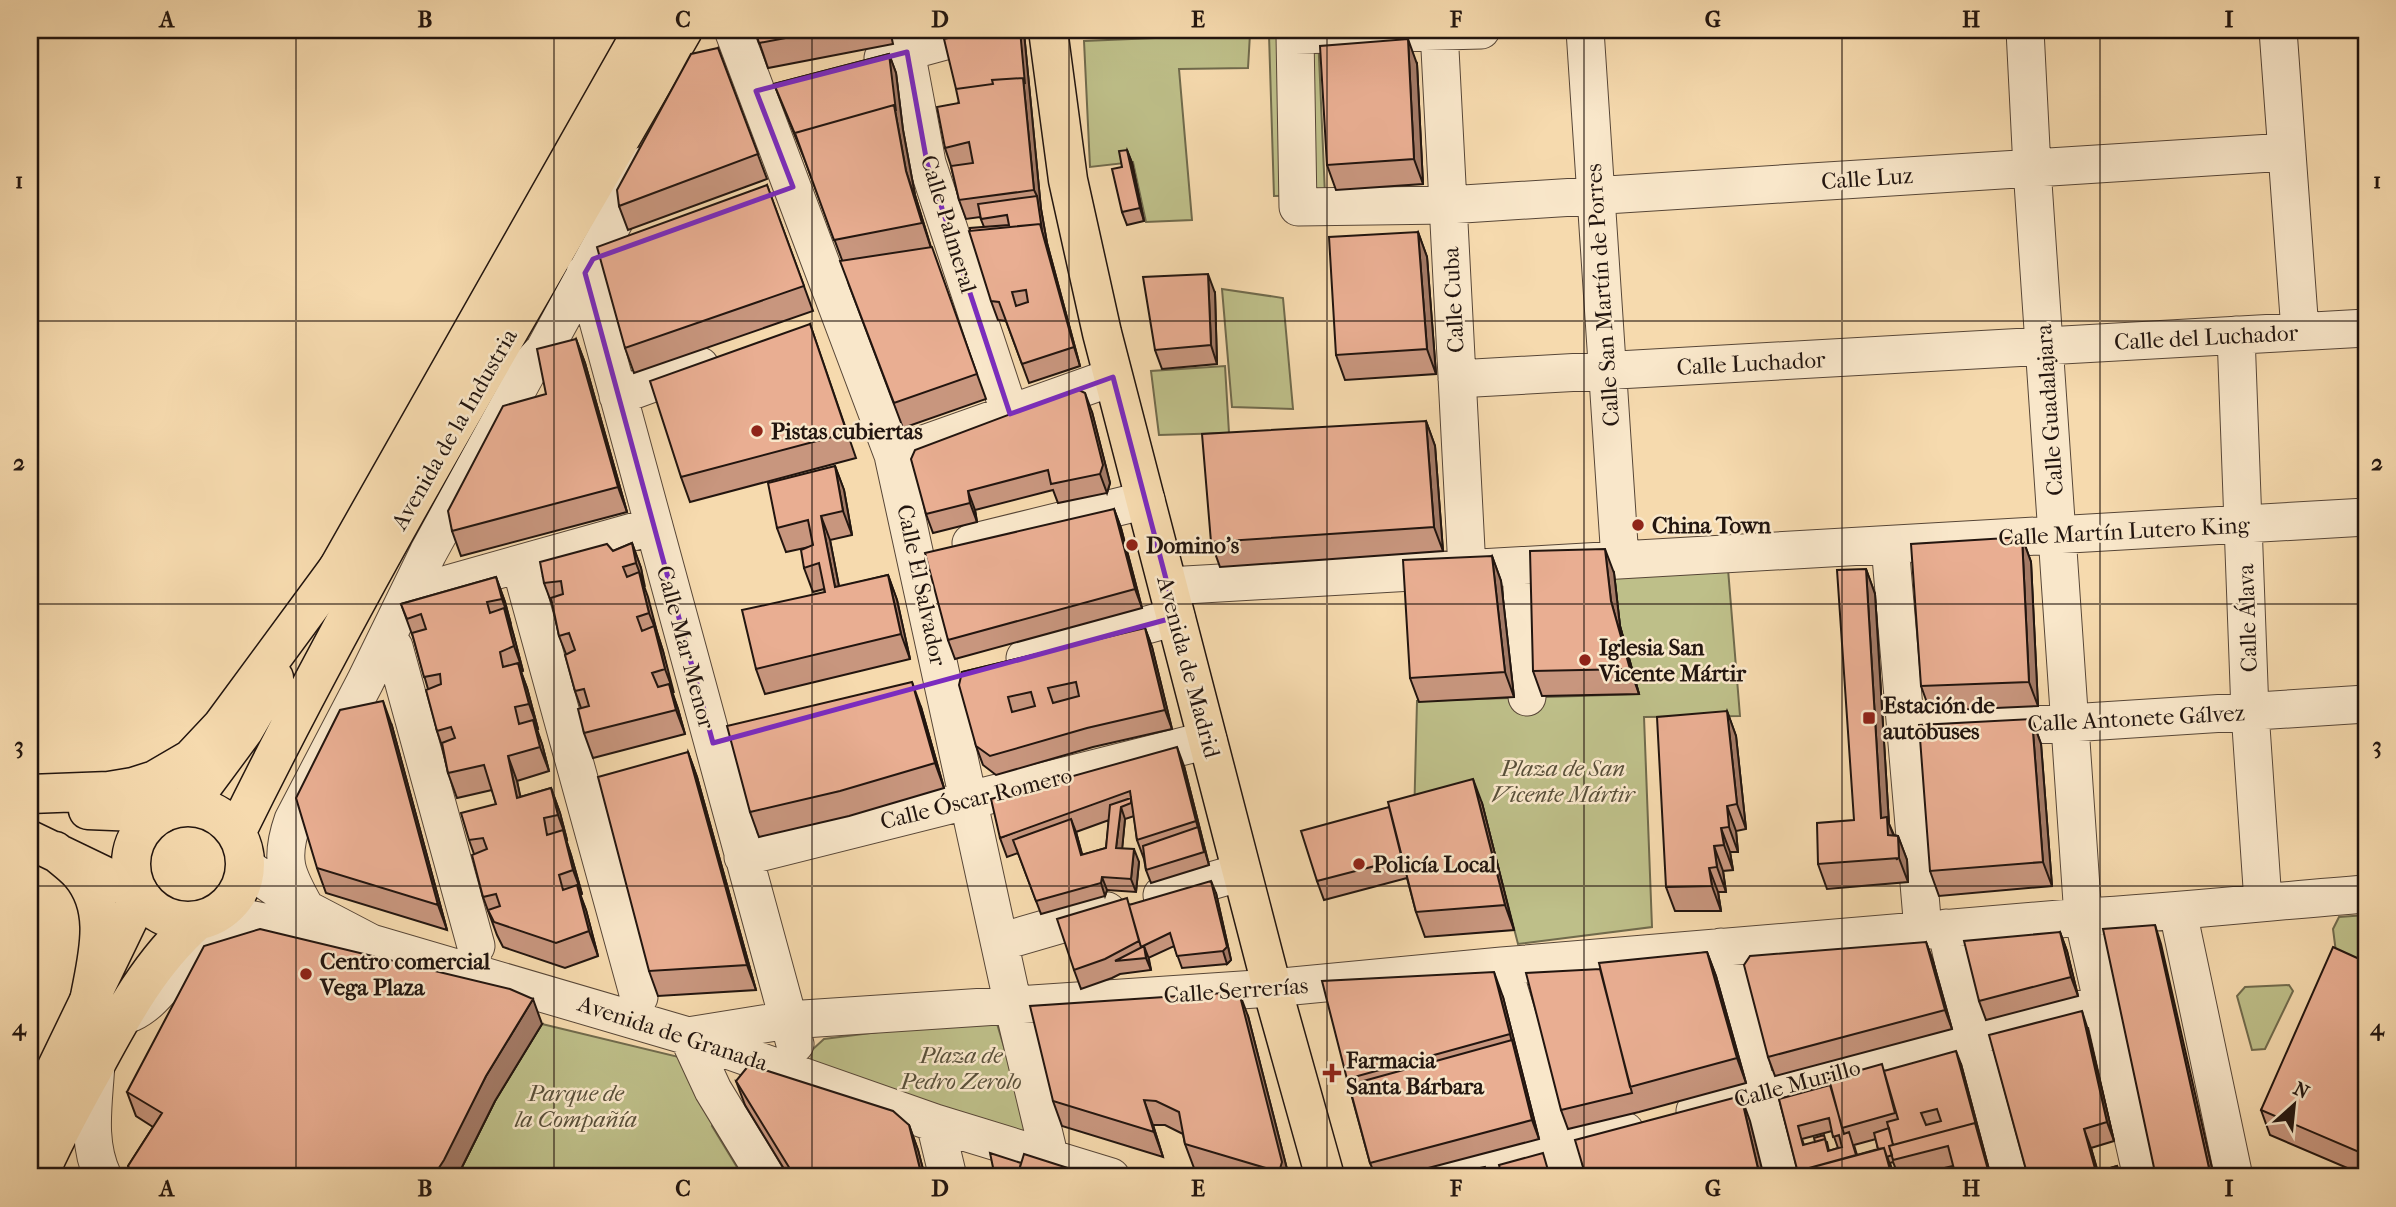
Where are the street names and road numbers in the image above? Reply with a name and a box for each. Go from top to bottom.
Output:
street label: Calle Palmeral [915,152,982,297]
street label: Calle Luz [1820,162,1914,195]
street label: Calle San Martín de Porres [1580,163,1625,427]
street label: Calle Cuba [1437,246,1470,354]
street label: Calle del Luchador [2113,319,2299,356]
street label: Calle Guadalajara [2030,323,2069,497]
street label: Avenida de la Industria [385,324,523,535]
street label: Calle Luchador [1676,346,1826,381]
street label: Calle El Salvador [891,502,952,669]
street label: Calle Martín Lutero King [1998,511,2251,552]
street label: Calle Mar Menor [651,562,720,732]
street label: Calle Álava [2232,563,2263,673]
street label: Avenida de Madrid [1151,572,1226,761]
street label: Calle Antonete Gálvez [2027,699,2245,738]
street label: Calle Óscar Romero [877,761,1075,835]
street label: Calle Serrerías [1163,972,1309,1009]
street label: Avenida de Granada [574,990,771,1077]
street label: Calle Murillo [1731,1054,1863,1113]

